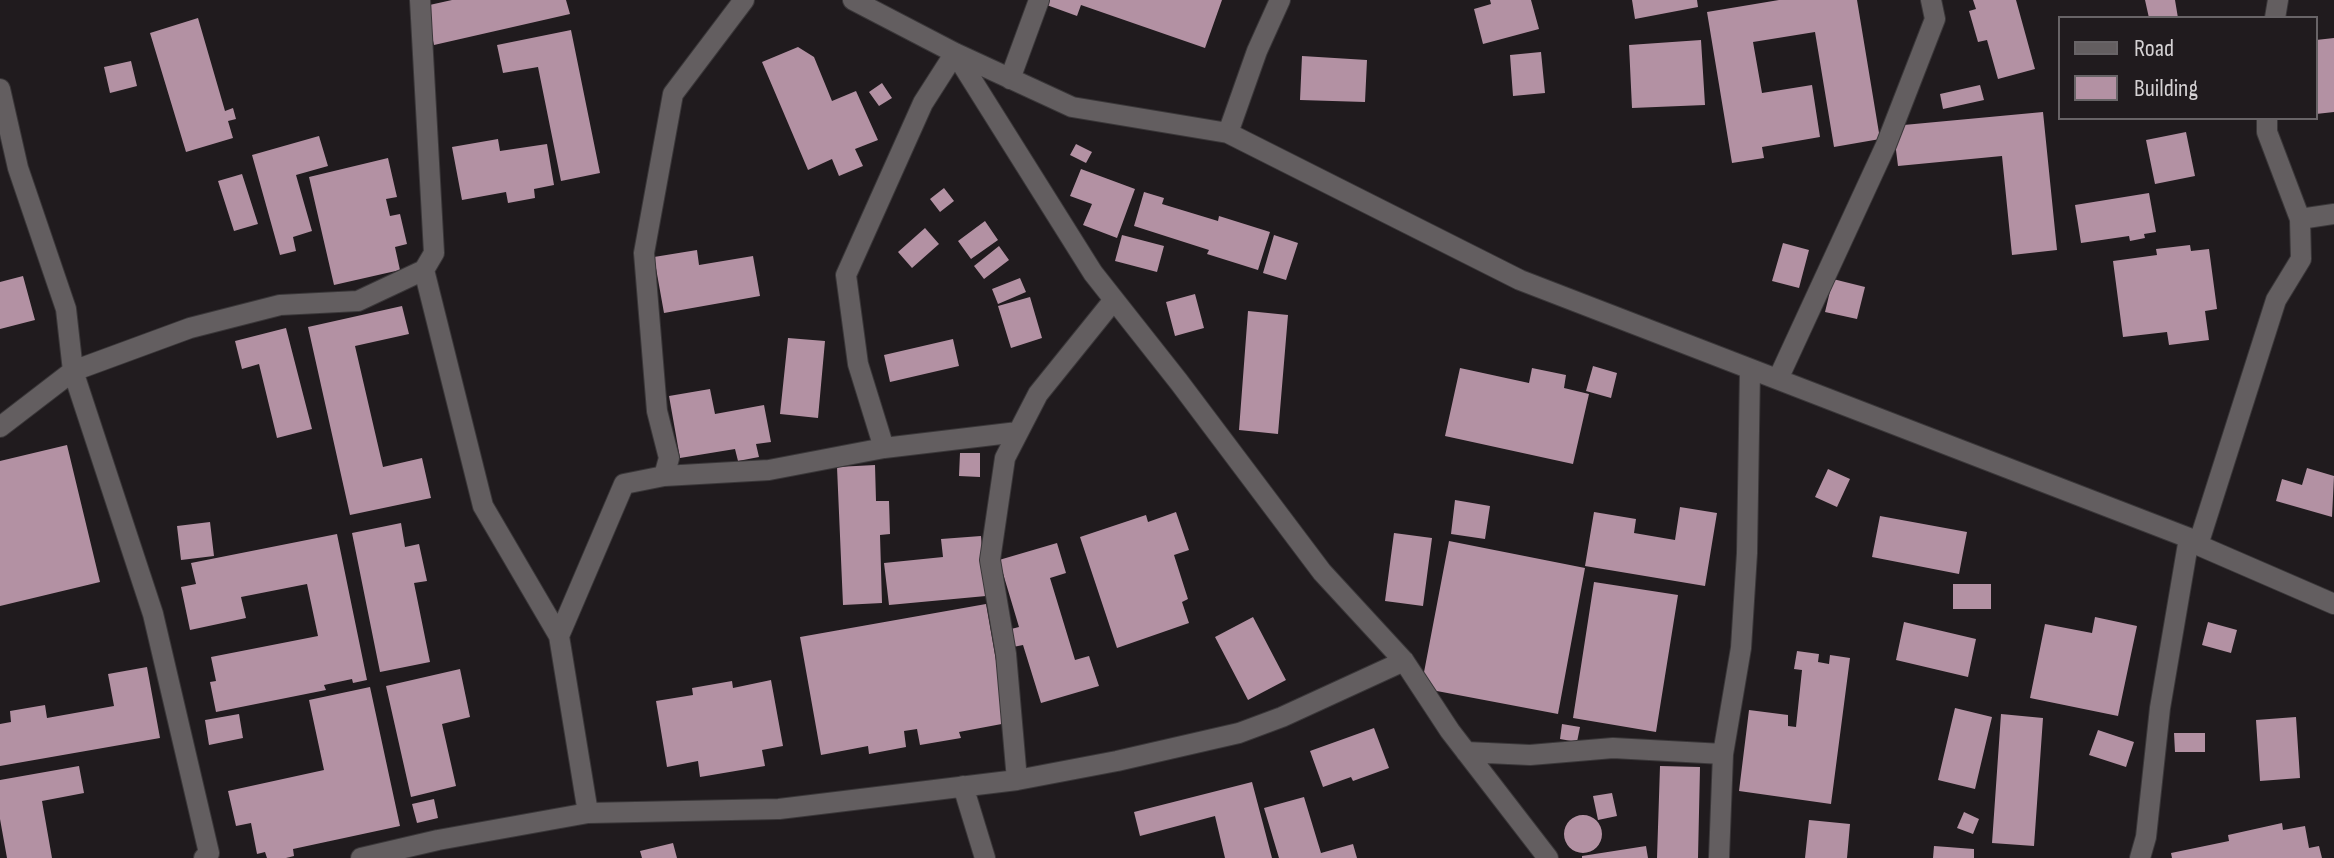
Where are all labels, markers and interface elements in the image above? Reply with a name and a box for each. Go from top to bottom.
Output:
legend [2058,16,2318,120]
text: Road [2134,34,2174,63]
text: Building [2134,74,2198,103]

